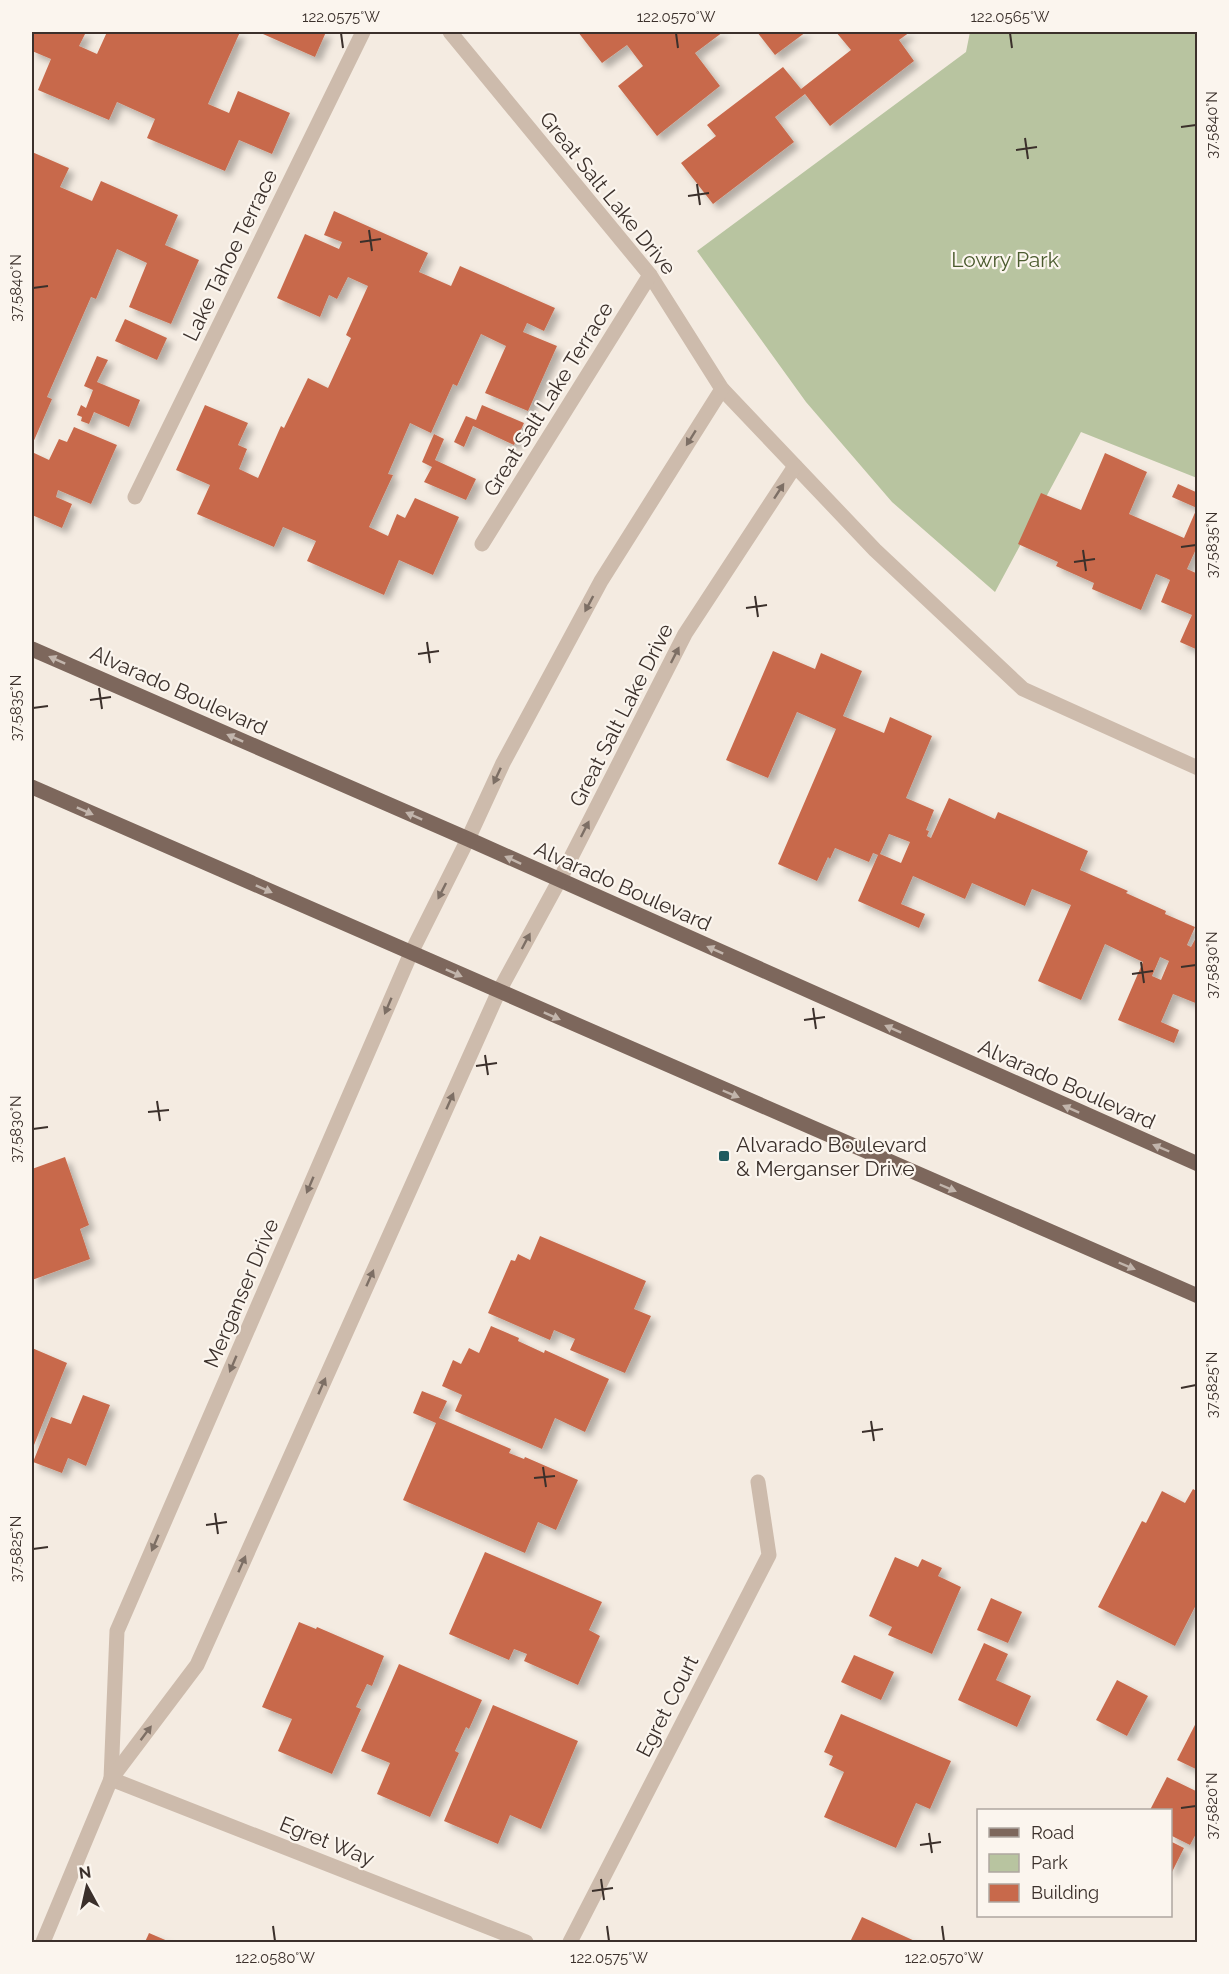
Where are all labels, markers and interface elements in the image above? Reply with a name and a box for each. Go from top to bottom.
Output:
text: 122.0575°W [302,8,380,26]
text: 122.0570°W [637,8,716,26]
text: 122.0565°W [970,8,1050,26]
text: 37.5840°N [1203,91,1221,159]
street label: Great Salt Lake Drive [535,106,681,280]
street label: Lake Tahoe Terrace [178,165,282,345]
park label: Lowry Park [951,247,1059,272]
text: 37.5840°N [7,254,25,322]
street label: Great Salt Lake Terrace [478,297,618,501]
one-way arrow [685,430,696,446]
one-way arrow [773,483,784,499]
text: 37.5835°N [1203,512,1221,578]
one-way arrow [584,596,594,613]
street label: Great Salt Lake Drive [564,619,678,811]
street label: Alvarado Boulevard [87,640,271,740]
one-way arrow [670,647,679,664]
one-way arrow [48,655,65,664]
text: 37.5835°N [7,675,25,741]
one-way arrow [226,733,244,743]
one-way arrow [492,768,501,785]
one-way arrow [77,806,95,816]
one-way arrow [406,811,423,820]
one-way arrow [581,820,590,837]
street label: Alvarado Boulevard [531,836,715,936]
one-way arrow [505,855,522,864]
one-way arrow [437,883,446,900]
one-way arrow [255,884,273,894]
text: 37.5830°N [1203,931,1221,999]
one-way arrow [521,932,531,949]
one-way arrow [705,945,723,955]
one-way arrow [446,968,464,978]
one-way arrow [383,998,393,1016]
one-way arrow [543,1011,561,1021]
one-way arrow [884,1024,902,1034]
street label: Alvarado Boulevard [975,1034,1159,1134]
one-way arrow [722,1089,739,1098]
one-way arrow [445,1092,454,1109]
text: 37.5830°N [7,1095,25,1163]
one-way arrow [1063,1104,1080,1113]
place label: Alvarado Boulevard & Merganser Drive [736,1132,927,1181]
one-way arrow [1152,1143,1170,1152]
marker: Alvarado Boulevard & Merganser Drive [717,1149,731,1163]
one-way arrow [305,1177,315,1195]
one-way arrow [939,1184,957,1193]
street label: Merganser Drive [198,1215,284,1371]
one-way arrow [1118,1262,1136,1271]
one-way arrow [365,1269,375,1287]
text: 37.5825°N [1203,1352,1221,1418]
one-way arrow [228,1356,238,1374]
one-way arrow [317,1377,327,1395]
text: 37.5825°N [7,1516,25,1582]
one-way arrow [150,1535,160,1553]
one-way arrow [238,1556,247,1573]
street label: Egret Court [631,1651,703,1761]
one-way arrow [140,1725,152,1740]
text: 37.5820°N [1203,1772,1221,1840]
legend [977,1809,1172,1917]
street label: Egret Way [276,1811,378,1871]
text: Road [1031,1822,1074,1843]
text: Park [1031,1852,1068,1873]
north arrow [57,1857,117,1917]
text: N [78,1862,92,1883]
text: Building [1031,1882,1099,1903]
text: 122.0580°W [235,1949,315,1967]
text: 122.0575°W [570,1949,648,1967]
text: 122.0570°W [905,1949,984,1967]

